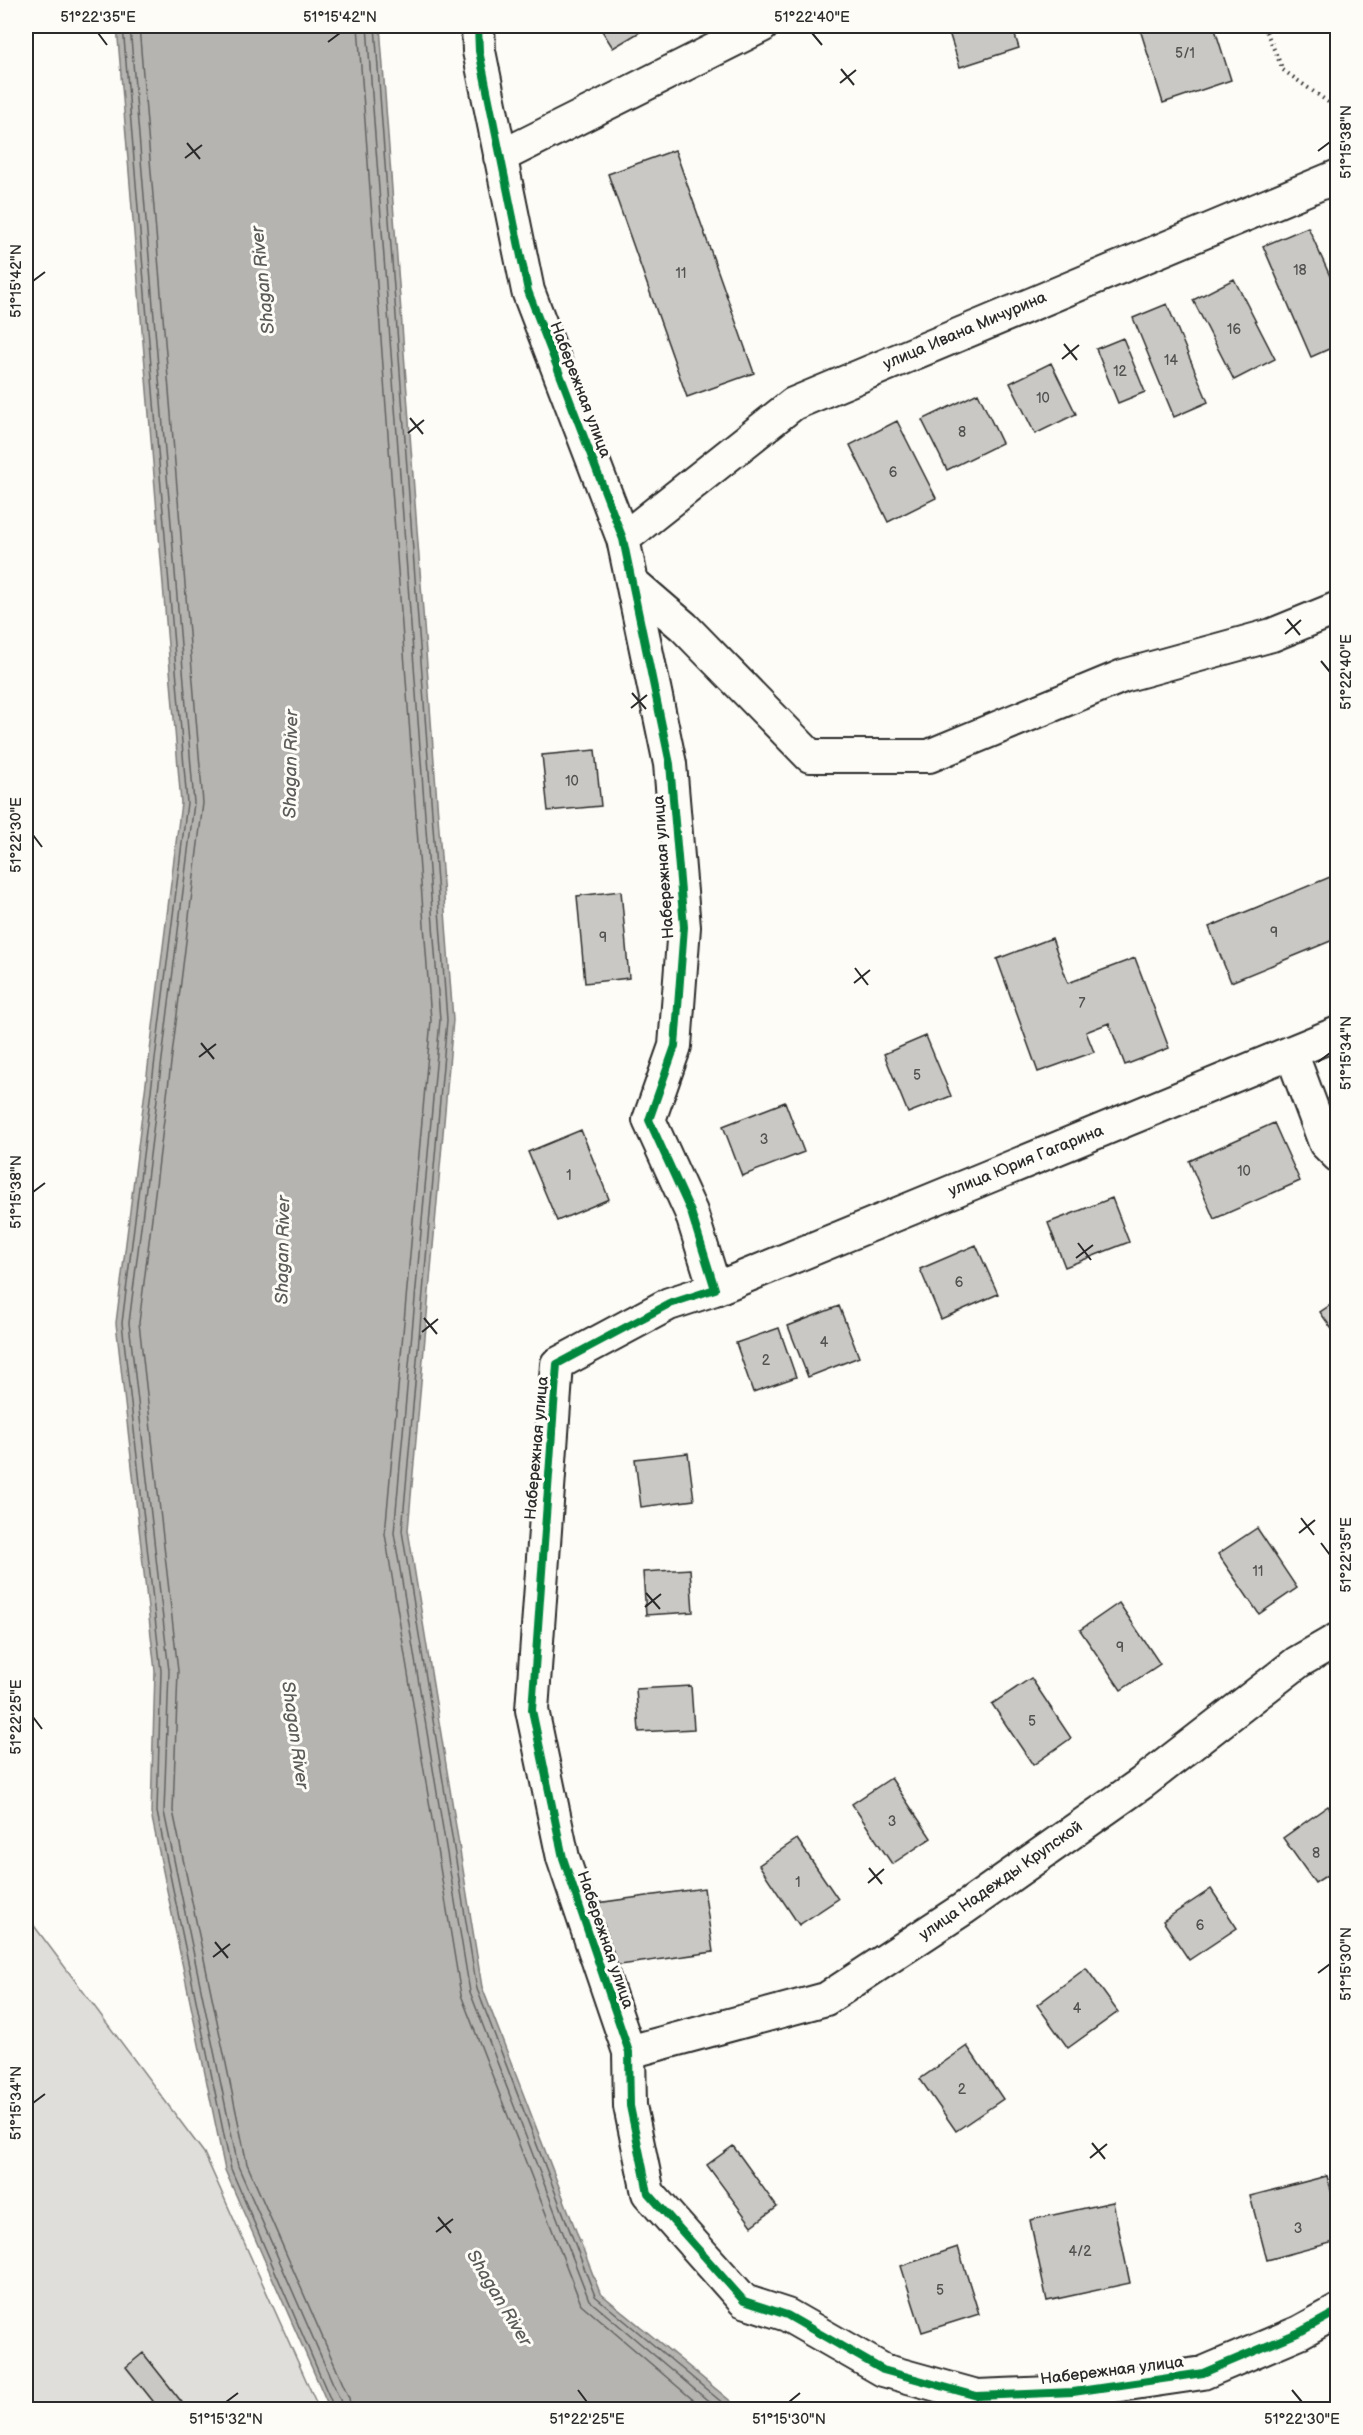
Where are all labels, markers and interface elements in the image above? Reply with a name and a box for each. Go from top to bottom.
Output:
text: 51°22'35"E [60,8,136,27]
text: 51°15'42"N [303,8,377,27]
text: 51°22'40"E [774,8,850,27]
house number: 5/1 [1175,45,1195,62]
text: 51°15'38"N [1337,105,1356,179]
water label: Shagan River [247,223,279,335]
text: 51°15'42"N [7,244,26,318]
house number: 18 [1293,262,1307,279]
house number: 11 [676,265,686,282]
street label: улица Ивана Мичурина [881,288,1050,374]
street label: Набережная улица [545,319,615,461]
house number: 16 [1227,321,1241,338]
house number: 14 [1164,352,1178,369]
house number: 12 [1113,363,1128,380]
house number: 10 [1036,390,1050,407]
house number: 8 [958,424,966,441]
house number: 6 [889,464,898,481]
text: 51°22'40"E [1337,634,1356,710]
water label: Shagan River [280,708,302,819]
house number: 10 [565,773,579,790]
street label: Набережная улица [649,794,679,940]
text: 51°22'30"E [7,797,26,873]
house number: 9 [1270,924,1278,941]
house number: 9 [599,929,607,946]
house number: 7 [1079,995,1086,1012]
text: 51°15'34"N [1337,1016,1356,1090]
house number: 5 [913,1067,921,1084]
street label: улица Юрия Гагарина [946,1121,1107,1201]
house number: 3 [760,1131,768,1148]
text: 51°15'38"N [7,1155,26,1229]
house number: 10 [1237,1163,1251,1180]
house number: 1 [566,1167,572,1184]
water label: Shagan River [272,1194,294,1305]
house number: 6 [955,1274,964,1291]
house number: 4 [820,1334,829,1351]
house number: 2 [762,1352,771,1369]
street label: Набережная улица [521,1375,553,1521]
text: 51°22'35"E [1337,1517,1356,1593]
house number: 11 [1253,1563,1263,1580]
house number: 9 [1116,1639,1124,1656]
text: 51°22'25"E [7,1679,26,1755]
water label: Shagan River [277,1680,313,1792]
house number: 5 [1028,1713,1036,1730]
house number: 3 [888,1813,896,1830]
street label: улица Надежды Крупской [916,1817,1086,1945]
house number: 8 [1312,1845,1320,1862]
street label: Набережная улица [573,1869,638,2012]
house number: 1 [795,1874,801,1891]
house number: 6 [1196,1917,1205,1934]
text: 51°15'30"N [1337,1927,1356,2001]
house number: 4 [1073,2000,1082,2017]
text: 51°15'34"N [7,2066,26,2140]
house number: 2 [958,2081,967,2098]
house number: 3 [1294,2220,1302,2237]
house number: 4/2 [1068,2243,1092,2260]
water label: Shagan River [462,2246,537,2351]
house number: 5 [936,2282,944,2299]
street label: Набережная улица [1039,2353,1185,2389]
text: 51°15'32"N [189,2410,263,2429]
text: 51°22'25"E [549,2410,625,2429]
text: 51°15'30"N [752,2410,826,2429]
text: 51°22'30"E [1264,2410,1340,2429]

